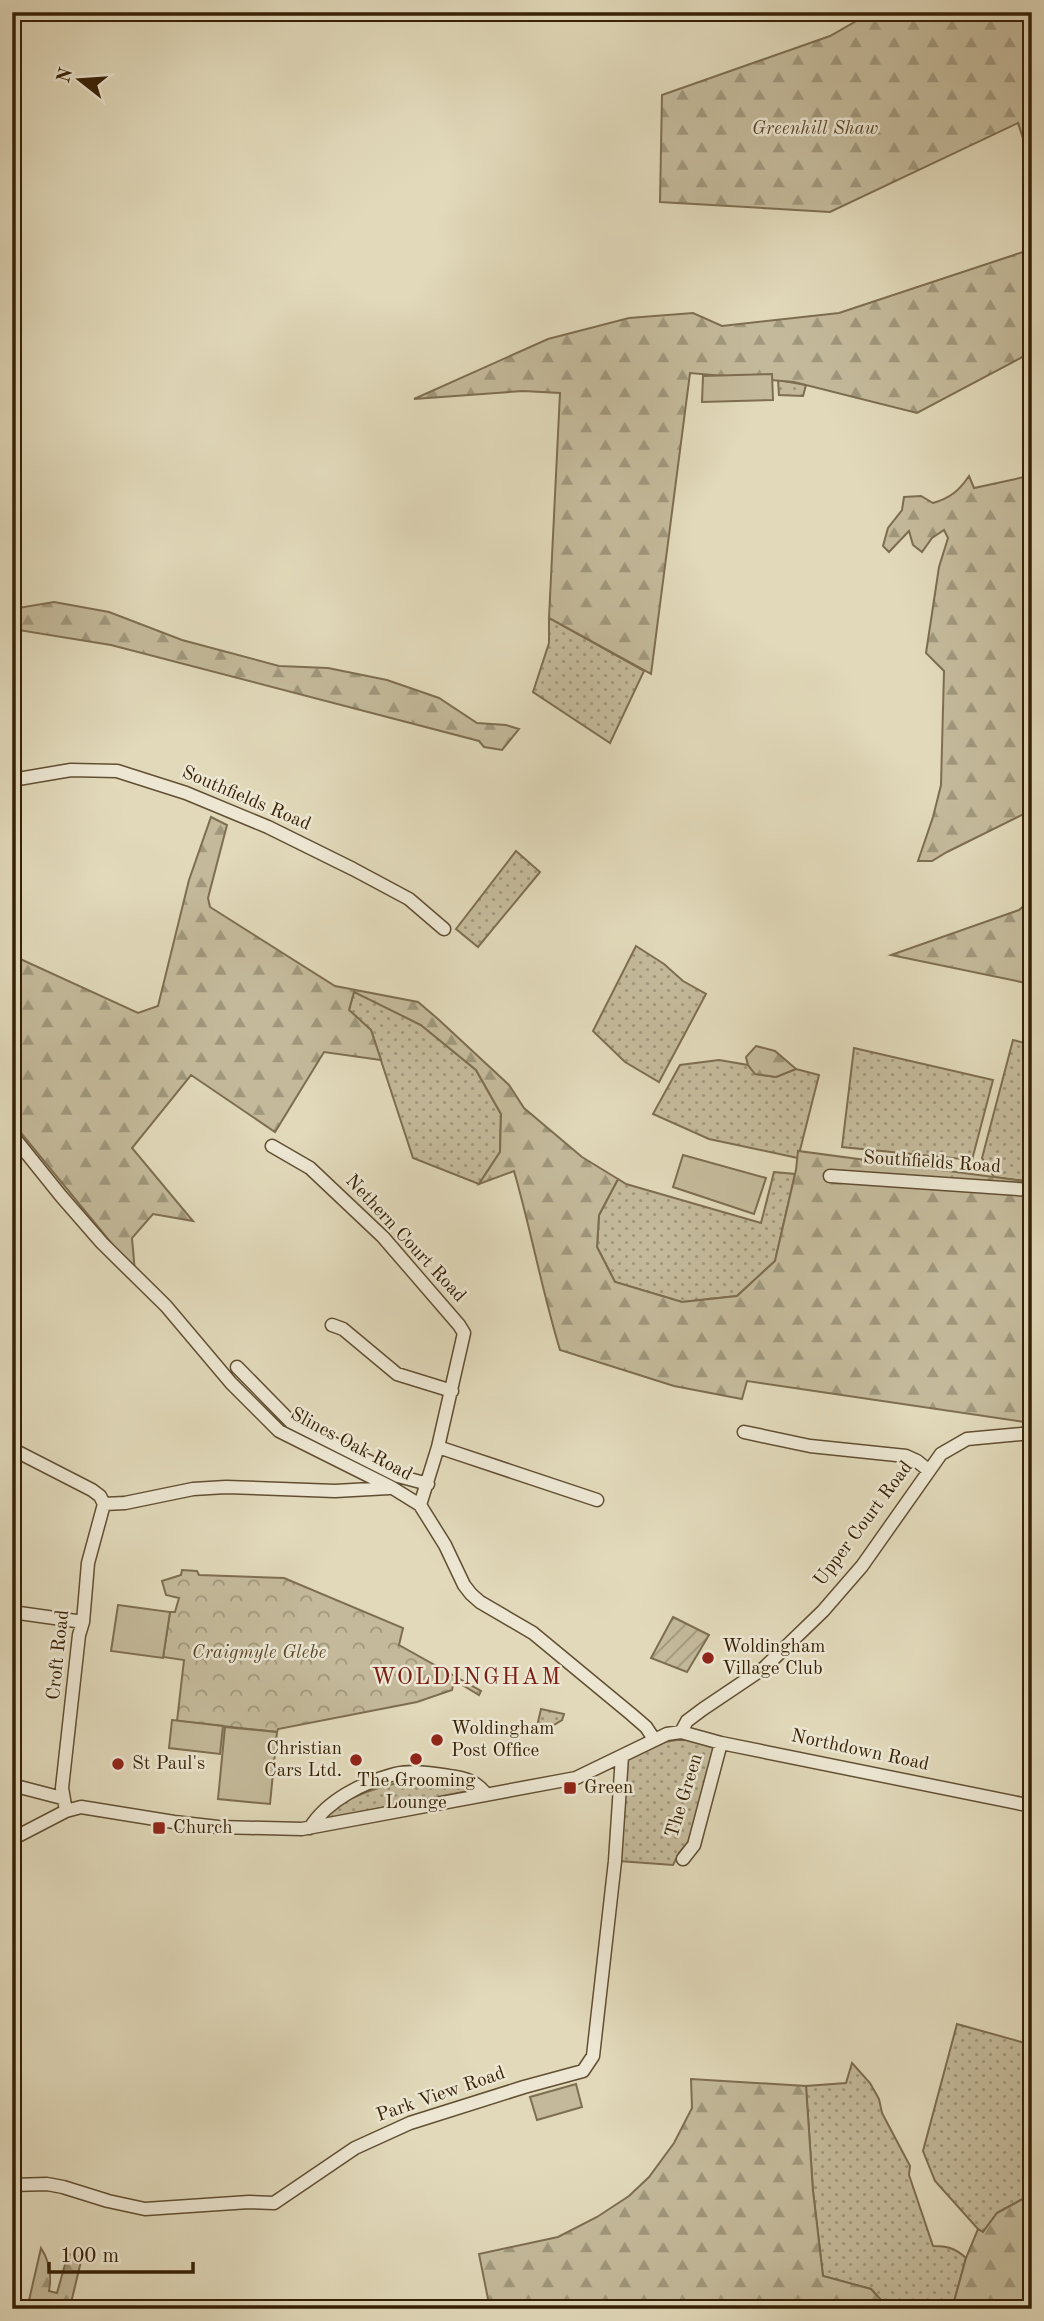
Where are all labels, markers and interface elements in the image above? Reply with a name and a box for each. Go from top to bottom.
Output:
north arrow [46,46,116,116]
text: N [55,66,77,85]
park label: Greenhill Shaw [752,120,879,139]
street label: Southfields Road [179,763,313,835]
street label: Southfields Road [862,1149,1002,1177]
street label: Nethern Court Road [341,1172,469,1307]
street label: Slines Oak Road [287,1405,415,1485]
street label: Upper Court Road [811,1458,917,1590]
street label: Croft Road [45,1609,73,1701]
place label: Woldingham Village Club [722,1638,825,1679]
park label: Craigmyle Glebe [192,1644,326,1663]
marker: Woldingham Village Club [700,1650,716,1666]
district label: WOLDINGHAM [372,1666,562,1689]
place label: Woldingham Post Office [451,1720,554,1761]
street label: Northdown Road [789,1727,931,1775]
marker: Woldingham Post Office [429,1732,445,1748]
place label: Christian Cars Ltd. [264,1740,342,1781]
marker: The Grooming Lounge [408,1751,424,1767]
marker: Christian Cars Ltd. [348,1752,364,1768]
street label: The Green [663,1752,707,1840]
place label: St Paul's [132,1755,205,1774]
marker: St Paul's [110,1756,126,1772]
place label: The Grooming Lounge [356,1772,476,1813]
place label: Green [584,1779,633,1798]
marker: Green [562,1780,578,1796]
place label: Church [173,1819,233,1838]
marker: Church [151,1820,167,1836]
street label: Park View Road [374,2064,508,2126]
scale bar [49,2230,192,2274]
text: 100 m [60,2246,119,2267]

